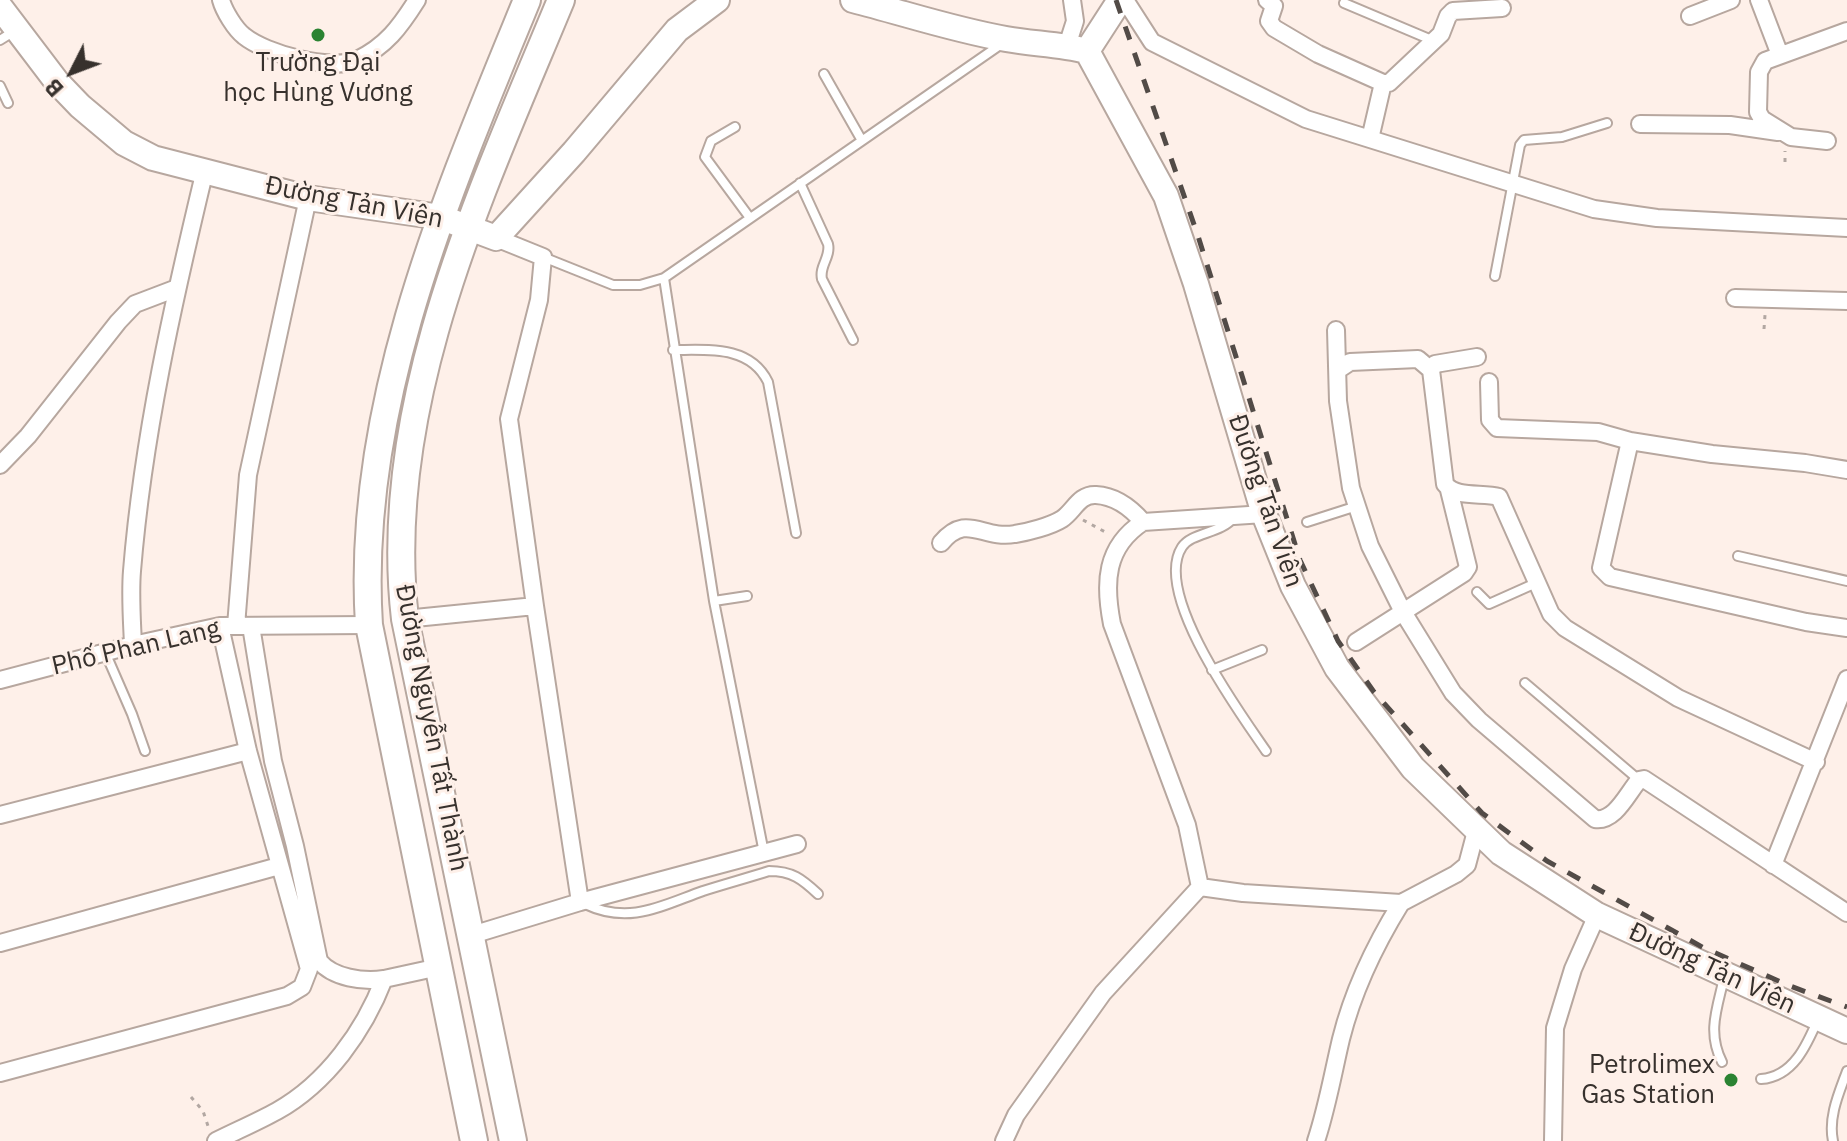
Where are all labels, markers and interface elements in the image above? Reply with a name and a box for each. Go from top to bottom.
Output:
marker: Trường Đại học Hùng Vương [309,26,327,44]
north arrow [32,32,112,112]
place label: Trường Đại học Hùng Vương [223,47,413,108]
text: B [38,73,69,104]
street label: Đường Tản Viên [262,170,446,236]
street label: Đường Tản Viên [1221,410,1309,592]
street label: Đường Nguyễn Tất Thành [388,582,474,874]
street label: Phố Phan Lang [49,613,223,683]
street label: Đường Tản Viên [1624,917,1800,1021]
place label: Petrolimex Gas Station [1581,1049,1715,1110]
marker: Petrolimex Gas Station [1722,1071,1740,1089]

